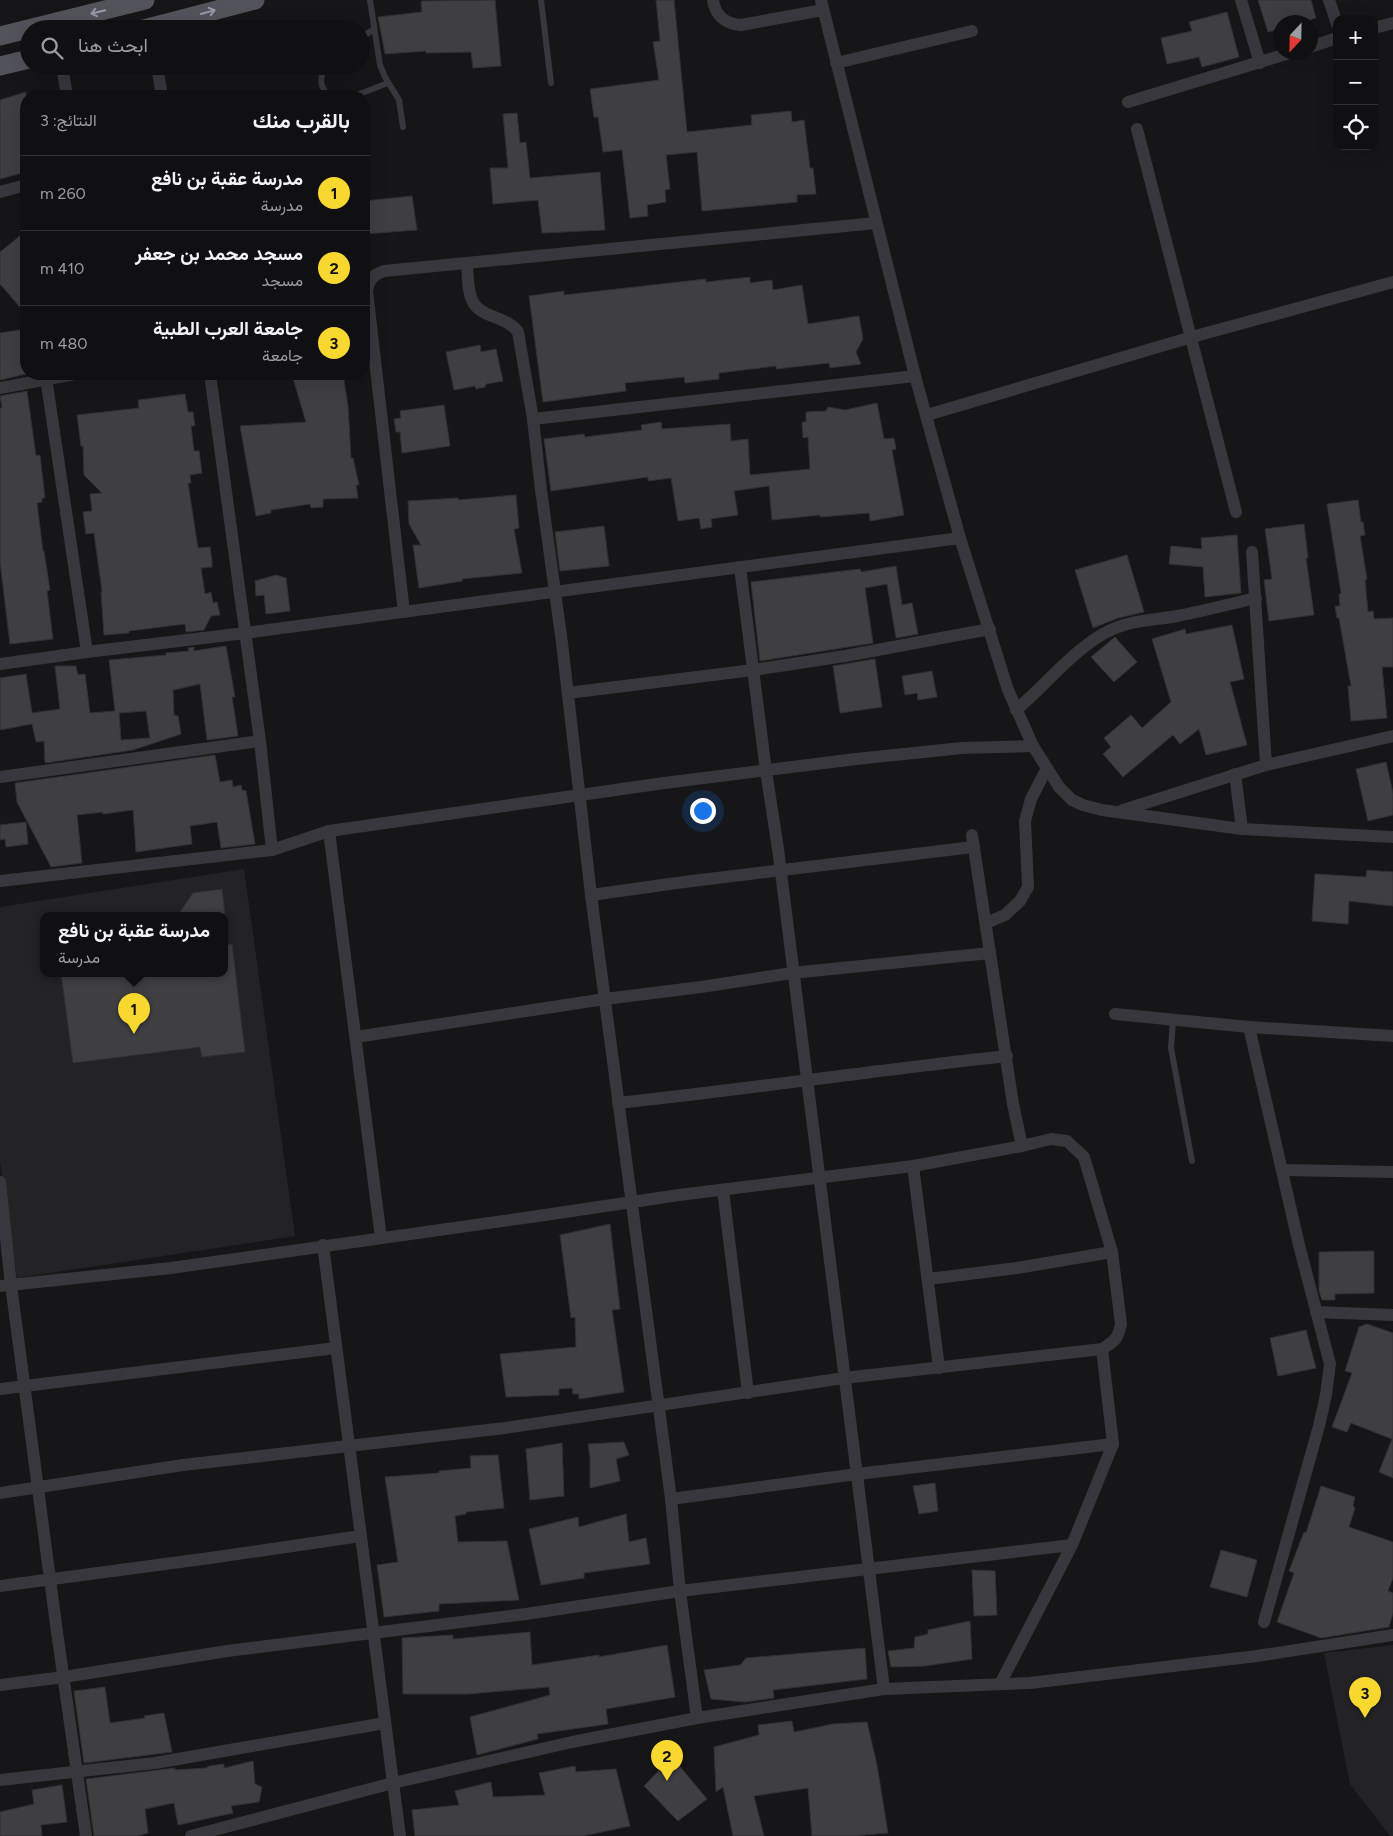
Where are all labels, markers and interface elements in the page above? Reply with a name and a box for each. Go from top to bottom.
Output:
one-way arrow [200,7,216,16]
one-way arrow [90,8,106,17]
north arrow [1273,15,1318,60]
map controls [1333,15,1378,150]
button: + [1333,15,1378,60]
search box [20,20,370,75]
icon: search [38,34,66,62]
text: ابحث هنا [78,34,148,57]
button: − [1333,60,1378,105]
button: locate [1333,105,1378,150]
text: بالقرب منك [253,108,350,133]
text: النتائج: 3 [40,111,97,130]
text: مدرسة عقبة بن نافع [151,167,303,190]
text: 260 m [40,184,86,203]
text: 1 [331,184,337,203]
text: مدرسة [261,196,303,215]
text: مسجد محمد بن جعفر [135,242,303,265]
text: 410 m [40,259,84,278]
text: 2 [329,259,339,278]
text: مسجد [262,271,303,290]
text: جامعة العرب الطبية [153,317,303,340]
text: 480 m [40,334,88,353]
text: 3 [330,334,338,353]
text: جامعة [262,346,303,365]
your location [690,798,716,824]
popup [40,912,228,977]
text: مدرسة عقبة بن نافع [58,919,210,942]
text: مدرسة [58,948,100,967]
pin: 1 [118,993,150,1034]
pin: 3 [1349,1677,1381,1718]
pin: 2 [651,1740,683,1781]

